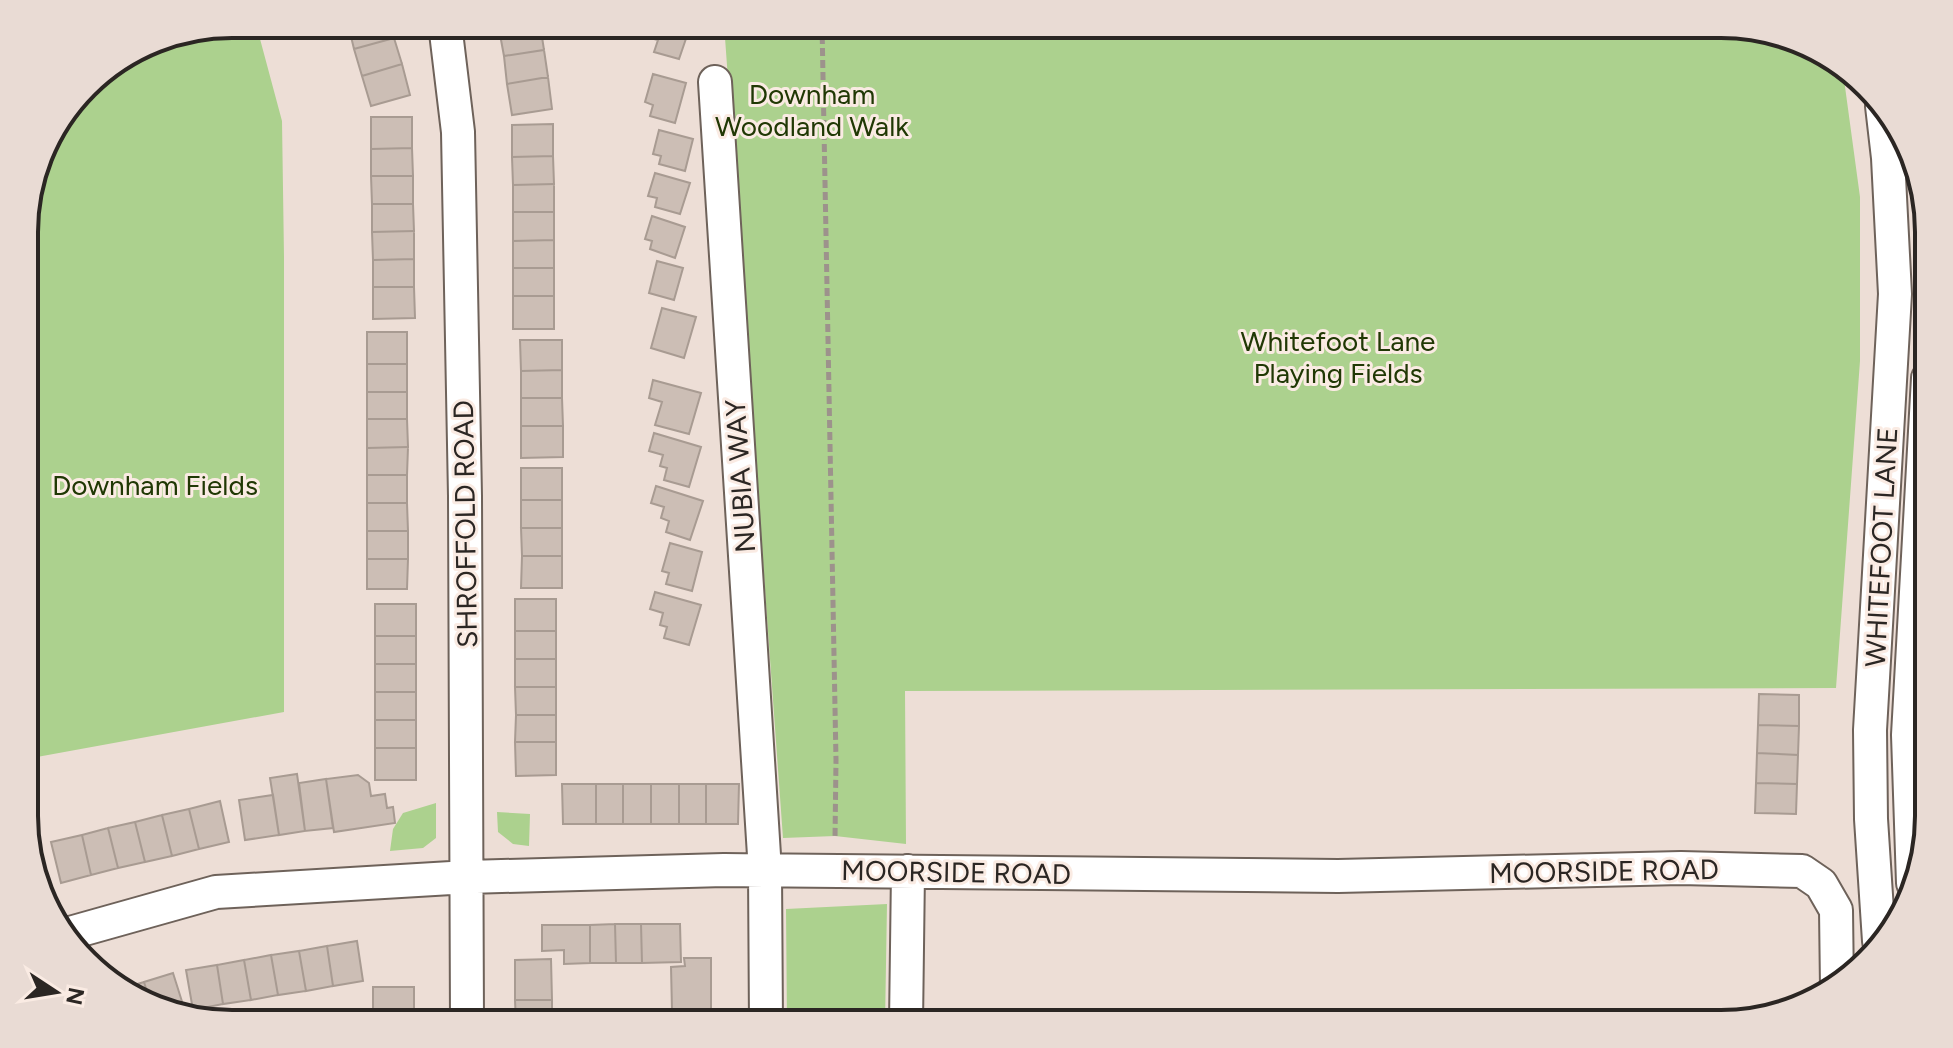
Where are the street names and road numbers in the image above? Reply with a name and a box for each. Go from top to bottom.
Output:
street label: NUBIA WAY [718,398,762,554]
street label: SHROFFOLD ROAD [446,400,484,648]
street label: WHITEFOOT LANE [1858,426,1904,668]
street label: MOORSIDE ROAD [1489,852,1719,890]
street label: MOORSIDE ROAD [841,853,1071,891]

